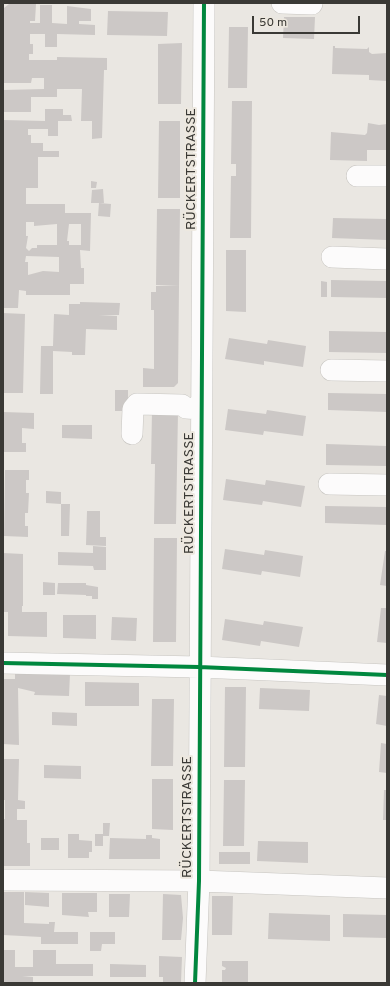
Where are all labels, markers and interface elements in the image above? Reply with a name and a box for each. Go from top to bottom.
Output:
scale bar [254,8,362,34]
text: 50 m [259,15,287,31]
street label: RÜCKERTSTRASSE [184,108,200,230]
street label: RÜCKERTSTRASSE [182,432,198,554]
street label: RÜCKERTSTRASSE [180,756,196,878]

